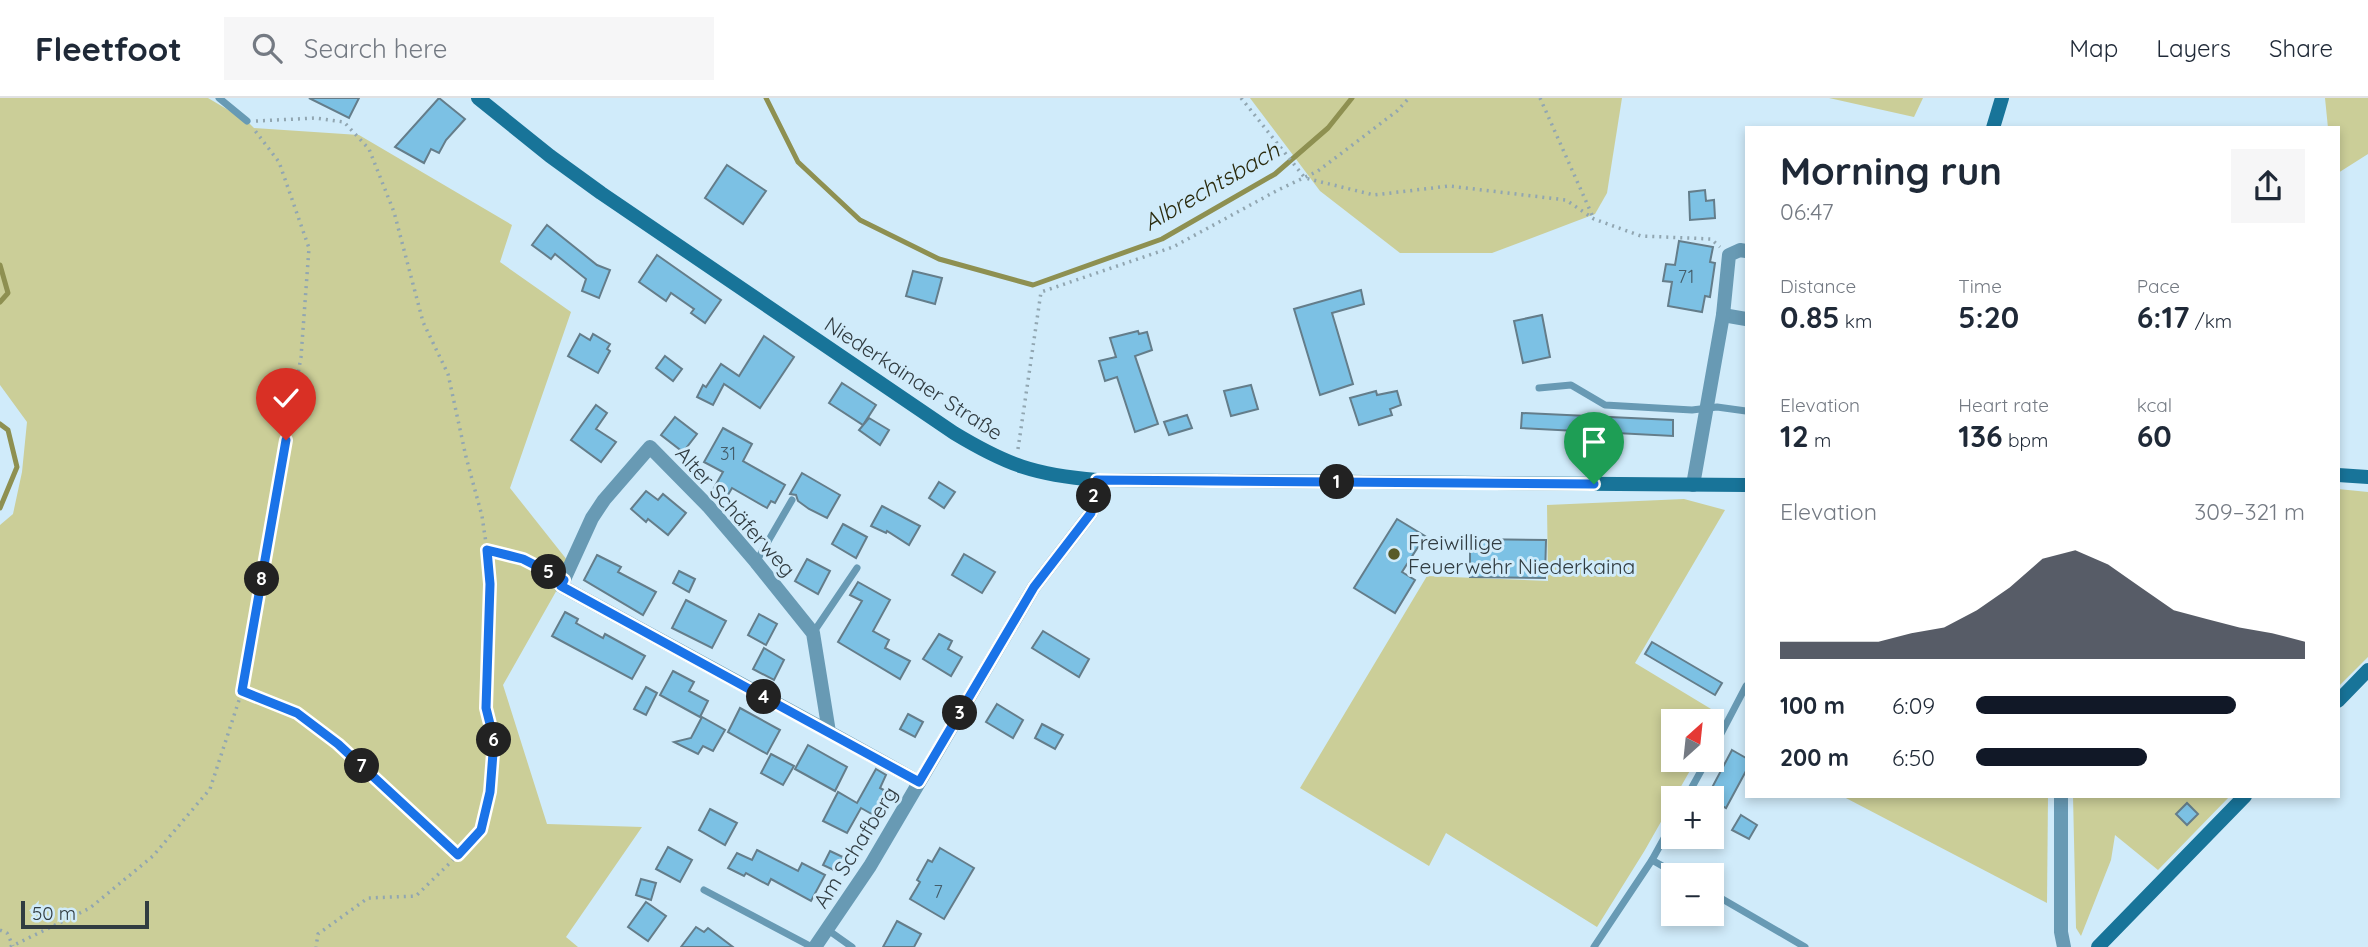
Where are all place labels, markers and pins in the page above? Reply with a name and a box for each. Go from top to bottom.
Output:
pin [256,368,316,440]
pin [1564,412,1624,484]
pin: 1 [1320,464,1354,500]
pin: 2 [1076,478,1112,514]
place label: Freiwillige Feuerwehr Niederkaina [1408,529,1635,579]
marker: Freiwillige Feuerwehr Niederkaina [1386,546,1402,562]
pin: 5 [532,554,566,589]
pin: 8 [244,561,280,596]
pin: 4 [746,680,782,714]
pin: 3 [942,696,978,730]
pin: 6 [476,722,512,758]
pin: 7 [344,748,380,784]

